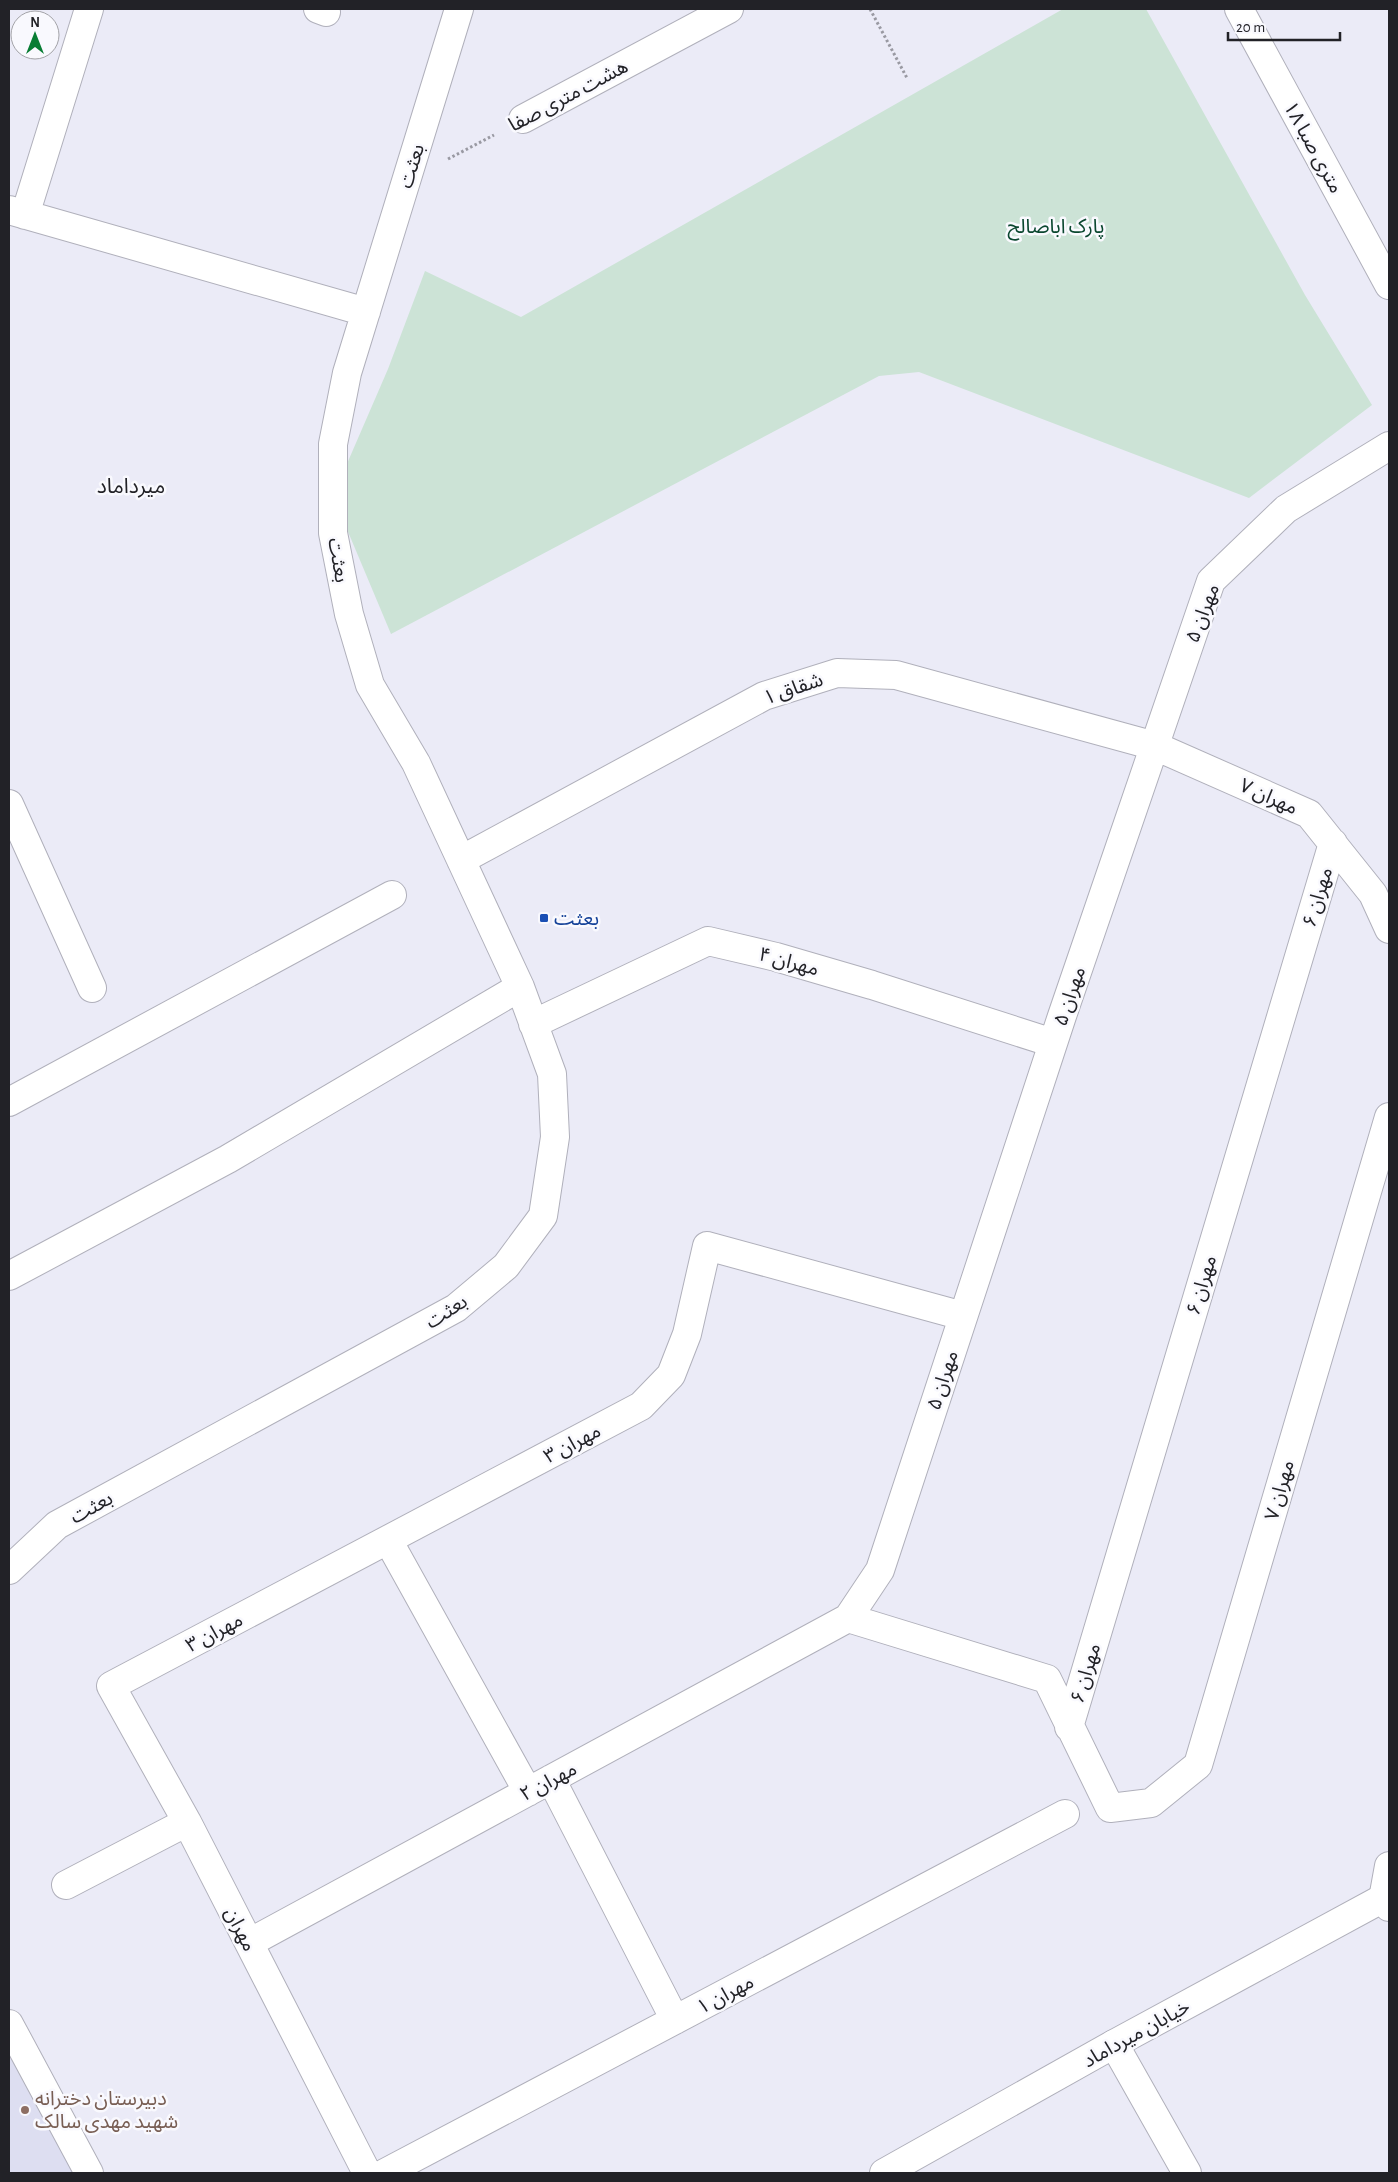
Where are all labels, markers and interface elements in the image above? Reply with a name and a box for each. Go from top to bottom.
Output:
north arrow [10,10,60,60]
scale bar [1228,10,1340,42]
text: N [30,16,40,30]
text: 20 m [1236,20,1265,35]
street label: هشت متری صفا [506,56,632,137]
street label: متری صبا ۱۸ [1279,98,1346,197]
street label: بعثت [396,142,428,191]
park label: پارک اباصالح [1007,217,1105,241]
district label: میرداماد [97,476,165,498]
street label: بعثت [324,536,352,584]
street label: مهران ۵ [1183,581,1224,646]
street label: شقاق ۱ [761,669,826,708]
street label: مهران ۷ [1236,775,1301,819]
street label: مهران ۶ [1299,865,1337,930]
place label: بعثت [554,909,599,929]
marker: بعثت [538,912,550,924]
street label: مهران ۴ [756,944,821,981]
street label: مهران ۵ [1051,964,1090,1029]
street label: مهران ۶ [1183,1253,1221,1318]
street label: بعثت [422,1291,471,1333]
street label: مهران ۵ [924,1348,963,1413]
street label: مهران ۳ [541,1421,605,1468]
street label: مهران ۷ [1262,1458,1299,1523]
street label: بعثت [67,1488,116,1528]
street label: مهران ۳ [183,1610,247,1657]
street label: مهران ۶ [1067,1641,1105,1706]
street label: مهران ۲ [517,1759,581,1806]
street label: مهران [220,1904,260,1955]
street label: مهران ۱ [694,1972,758,2019]
street label: خیابان میرداماد [1080,1996,1194,2072]
place label: دبیرستان دخترانه شهید مهدی سالک [35,2089,178,2133]
marker: دبیرستان دخترانه شهید مهدی سالک [19,2104,31,2116]

